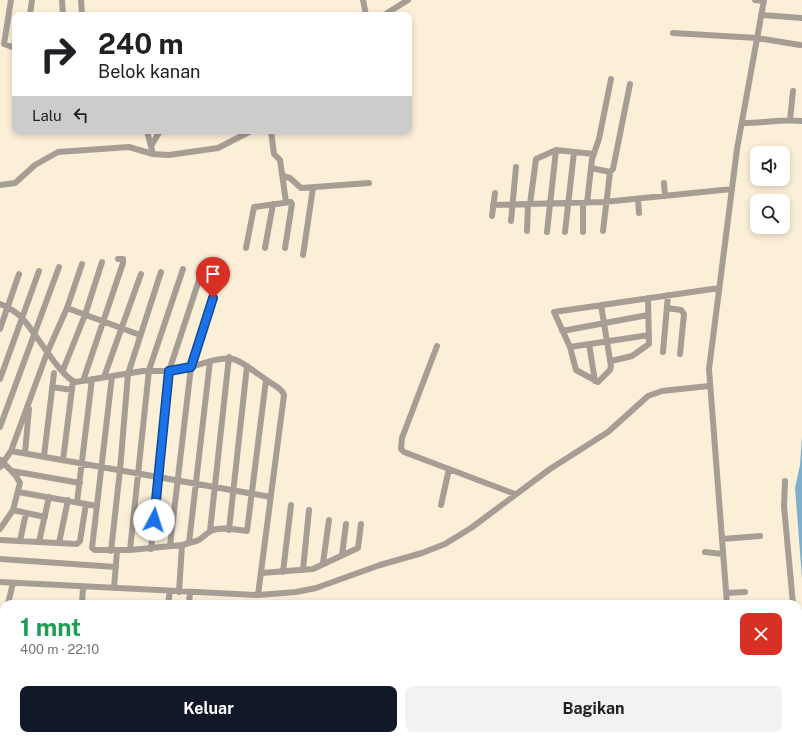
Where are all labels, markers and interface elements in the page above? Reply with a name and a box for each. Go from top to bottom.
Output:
text: 240 m [98,27,184,60]
icon: right [32,28,84,80]
text: Belok kanan [98,61,201,82]
icon: left [70,104,92,126]
text: Lalu [32,107,62,124]
map controls [750,146,790,234]
button: sound [750,146,790,186]
button: search [750,194,790,234]
pin [196,257,230,298]
icon: arrive [202,263,224,285]
position arrow [133,499,175,541]
text: 1 mnt [20,613,81,641]
button: close [740,613,782,655]
text: 400 m · 22:10 [20,642,99,657]
button: Keluar [20,686,397,732]
button: Bagikan [405,686,782,732]

